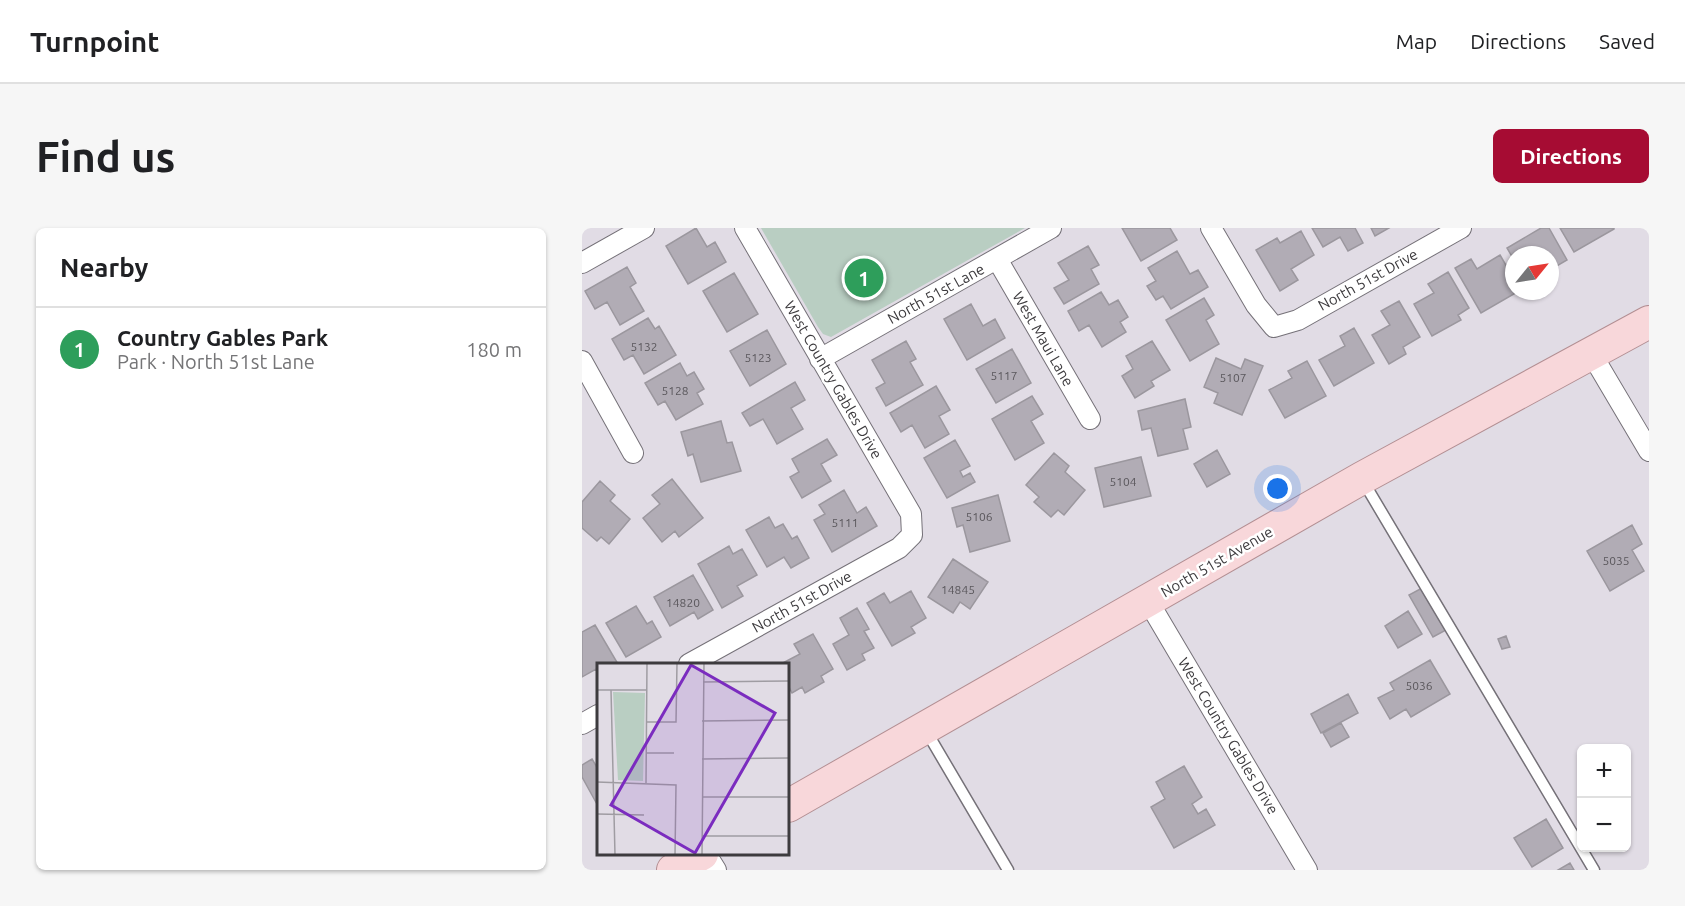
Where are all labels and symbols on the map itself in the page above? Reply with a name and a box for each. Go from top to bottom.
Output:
street label: North 51st Drive [1315,245,1421,314]
north arrow [1505,246,1559,300]
pin: 1 [844,256,884,300]
street label: North 51st Lane [884,260,987,327]
street label: West Maui Lane [1009,288,1077,389]
street label: West Country Gables Drive [781,298,886,462]
house number: 5132 [630,340,658,353]
house number: 5123 [744,351,772,364]
house number: 5117 [990,369,1018,382]
house number: 5107 [1219,371,1247,384]
house number: 5128 [661,384,689,397]
your location [1263,474,1292,503]
house number: 5104 [1109,475,1137,488]
house number: 5106 [965,510,993,523]
house number: 5111 [831,516,859,529]
street label: North 51st Avenue [1158,523,1276,601]
house number: 5035 [1602,554,1630,567]
street label: North 51st Drive [749,567,855,636]
house number: 14845 [941,583,975,596]
house number: 14820 [666,596,700,609]
street label: West Country Gables Drive [1175,654,1282,817]
inset map [597,663,789,855]
house number: 5036 [1405,679,1433,692]

